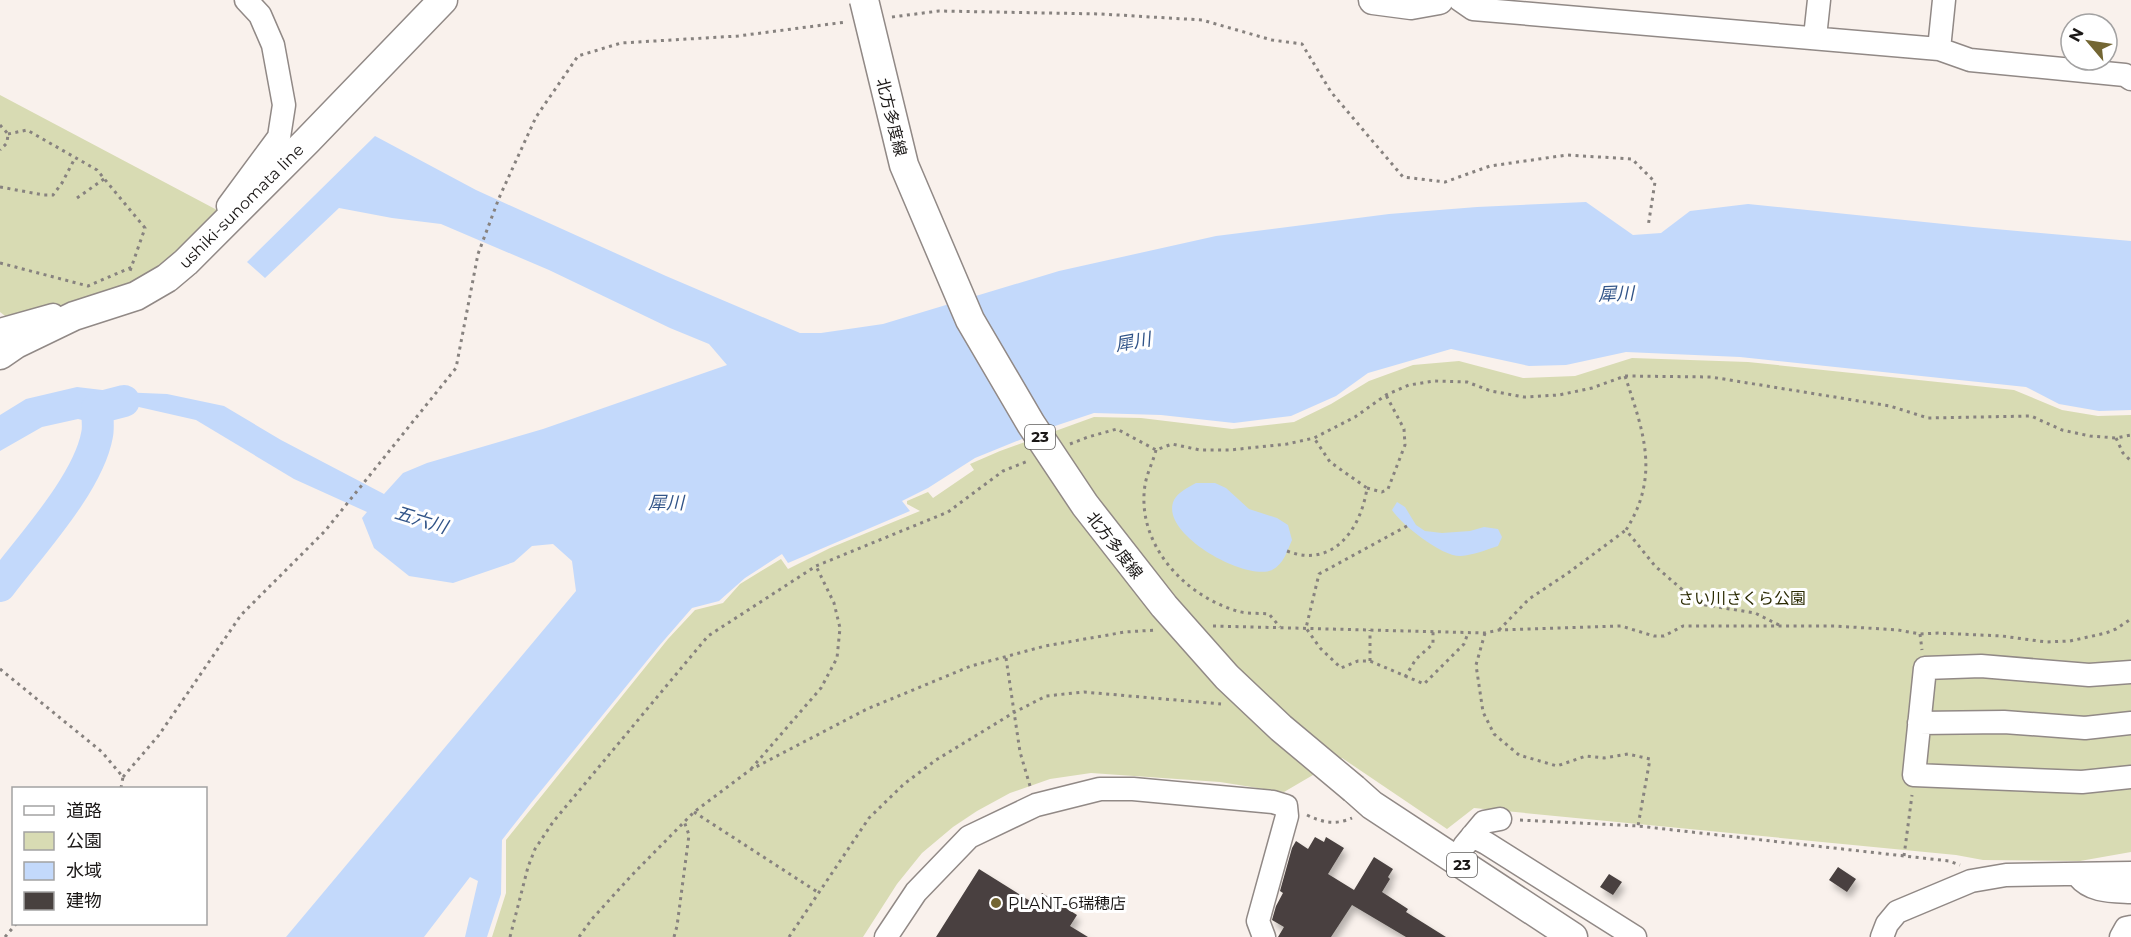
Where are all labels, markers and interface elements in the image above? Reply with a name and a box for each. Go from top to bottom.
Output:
north arrow [2059,12,2119,72]
text: N [2065,25,2088,45]
street label: 北方多度線 [873,76,910,158]
street label: ushiki-sunomata line [175,140,308,273]
water label: 犀川 [1598,282,1636,306]
water label: 犀川 [1113,328,1155,356]
road number: 23 [1025,425,1055,449]
water label: 犀川 [648,492,686,514]
water label: 五六川 [392,502,452,539]
street label: 北方多度線 [1082,508,1147,583]
park label: さい川さくら公園 [1678,589,1806,608]
legend [12,787,207,925]
text: 道路 [66,800,102,822]
text: 公園 [66,830,102,852]
road number: 23 [1447,853,1477,877]
text: 水域 [66,860,102,882]
text: 建物 [66,890,102,912]
place label: PLANT-6瑞穂店 [1008,894,1126,913]
marker: PLANT-6瑞穂店 [989,896,1003,910]

